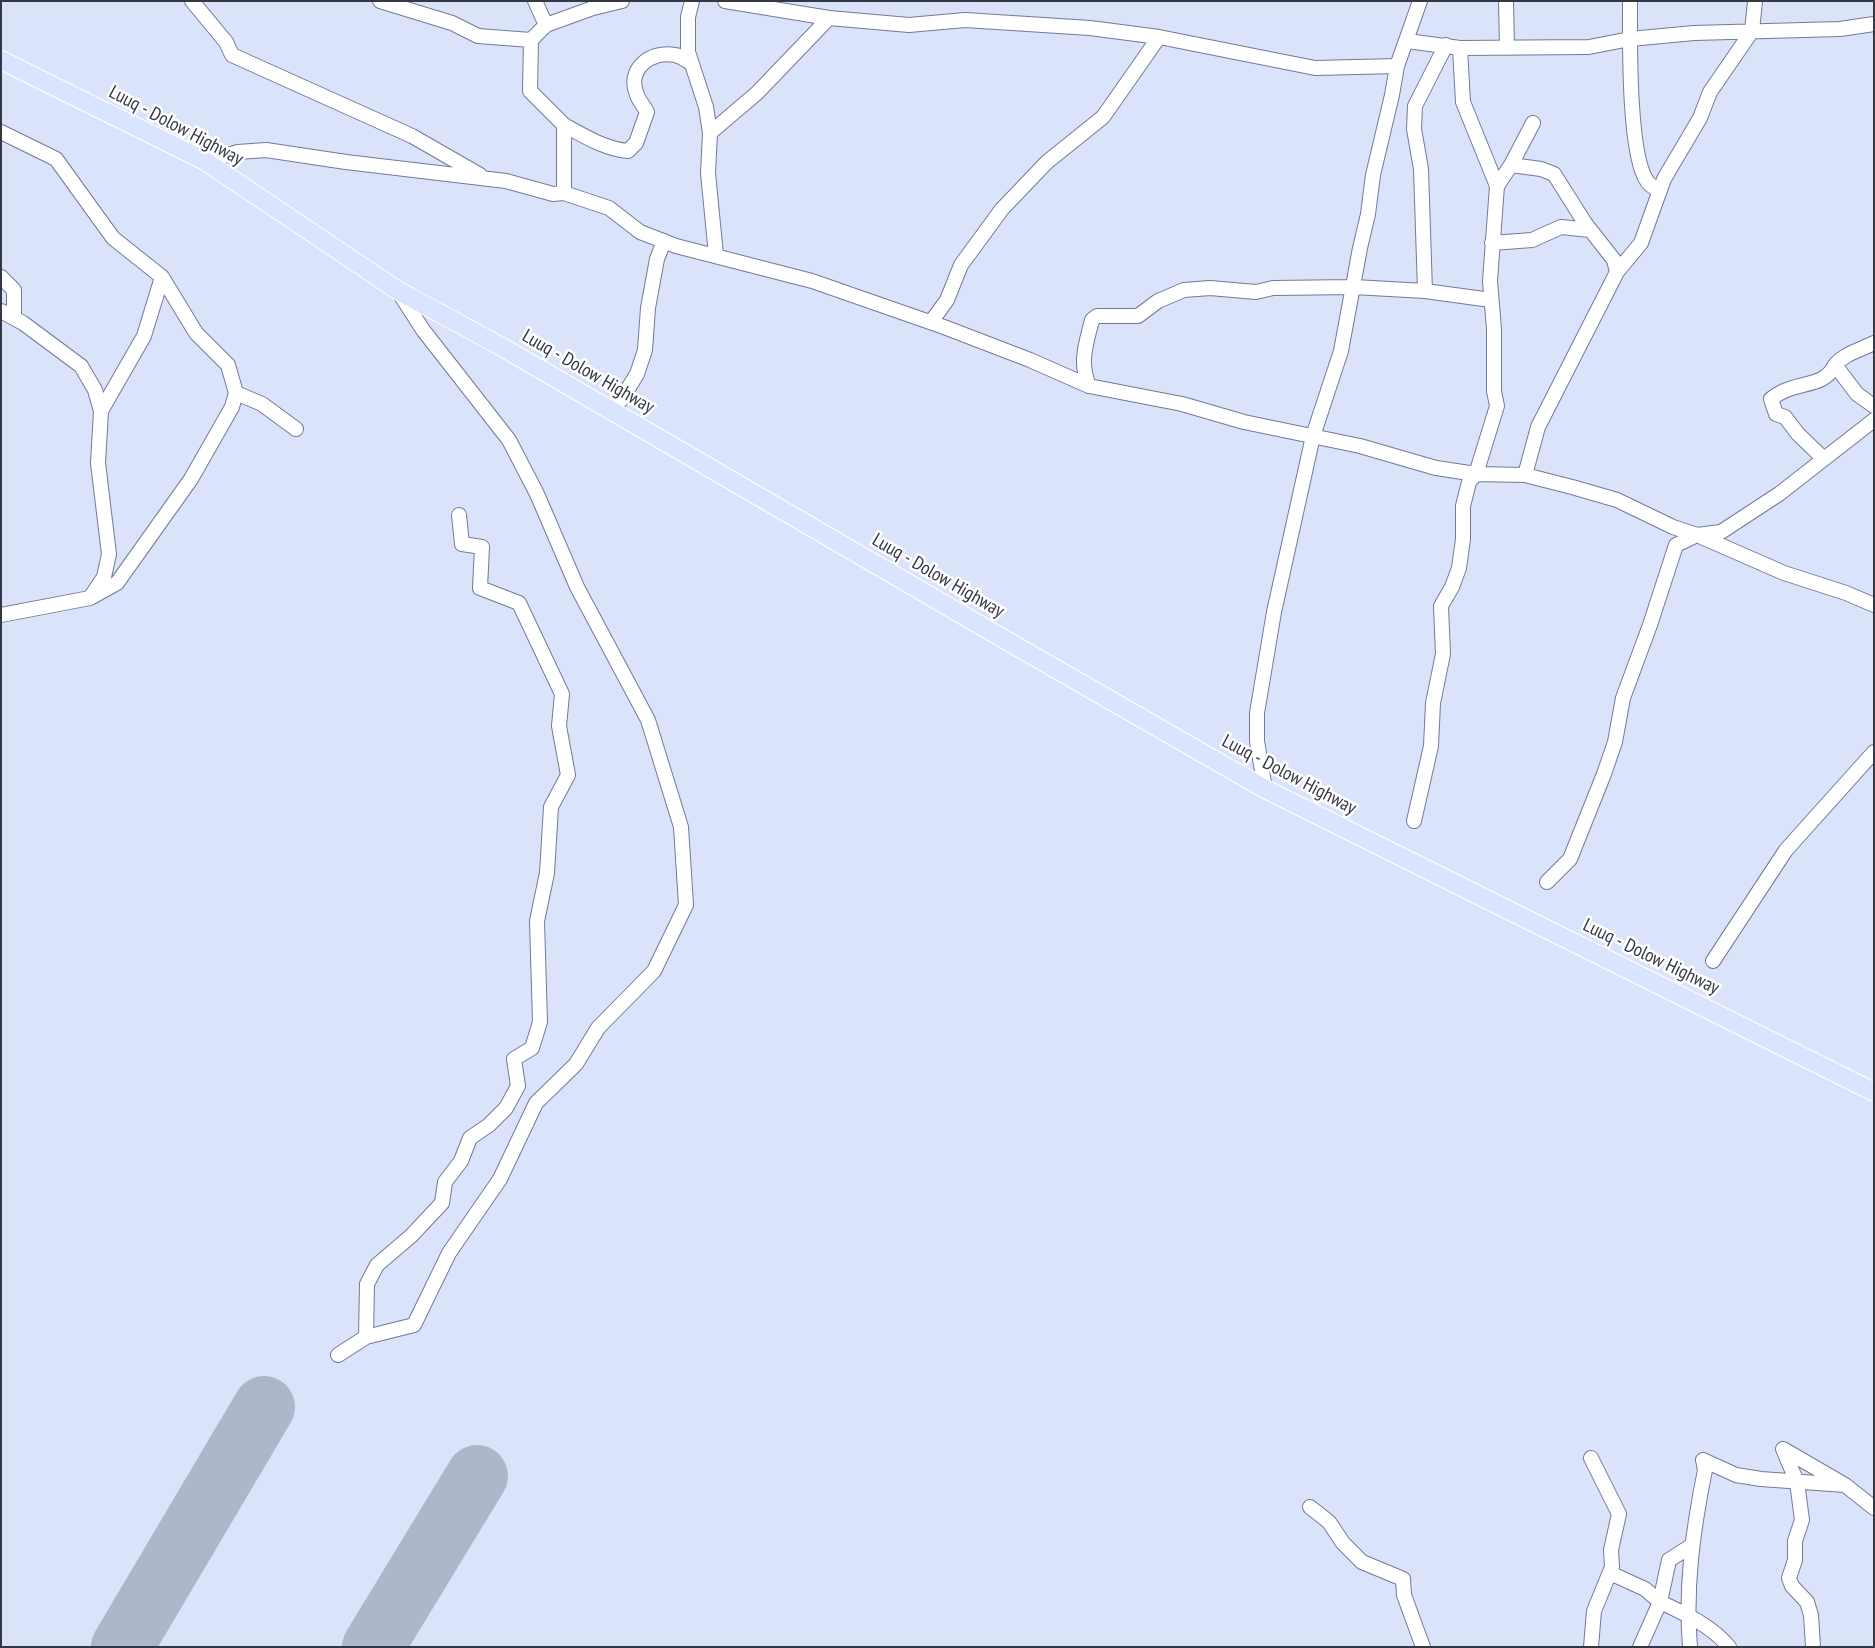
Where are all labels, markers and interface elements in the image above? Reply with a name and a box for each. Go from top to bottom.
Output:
street label: Luuq - Dolow Highway [105,81,247,171]
street label: Luuq - Dolow Highway [518,325,658,419]
street label: Luuq - Dolow Highway [868,529,1008,623]
street label: Luuq - Dolow Highway [1218,730,1360,820]
street label: Luuq - Dolow Highway [1579,914,1723,1000]

